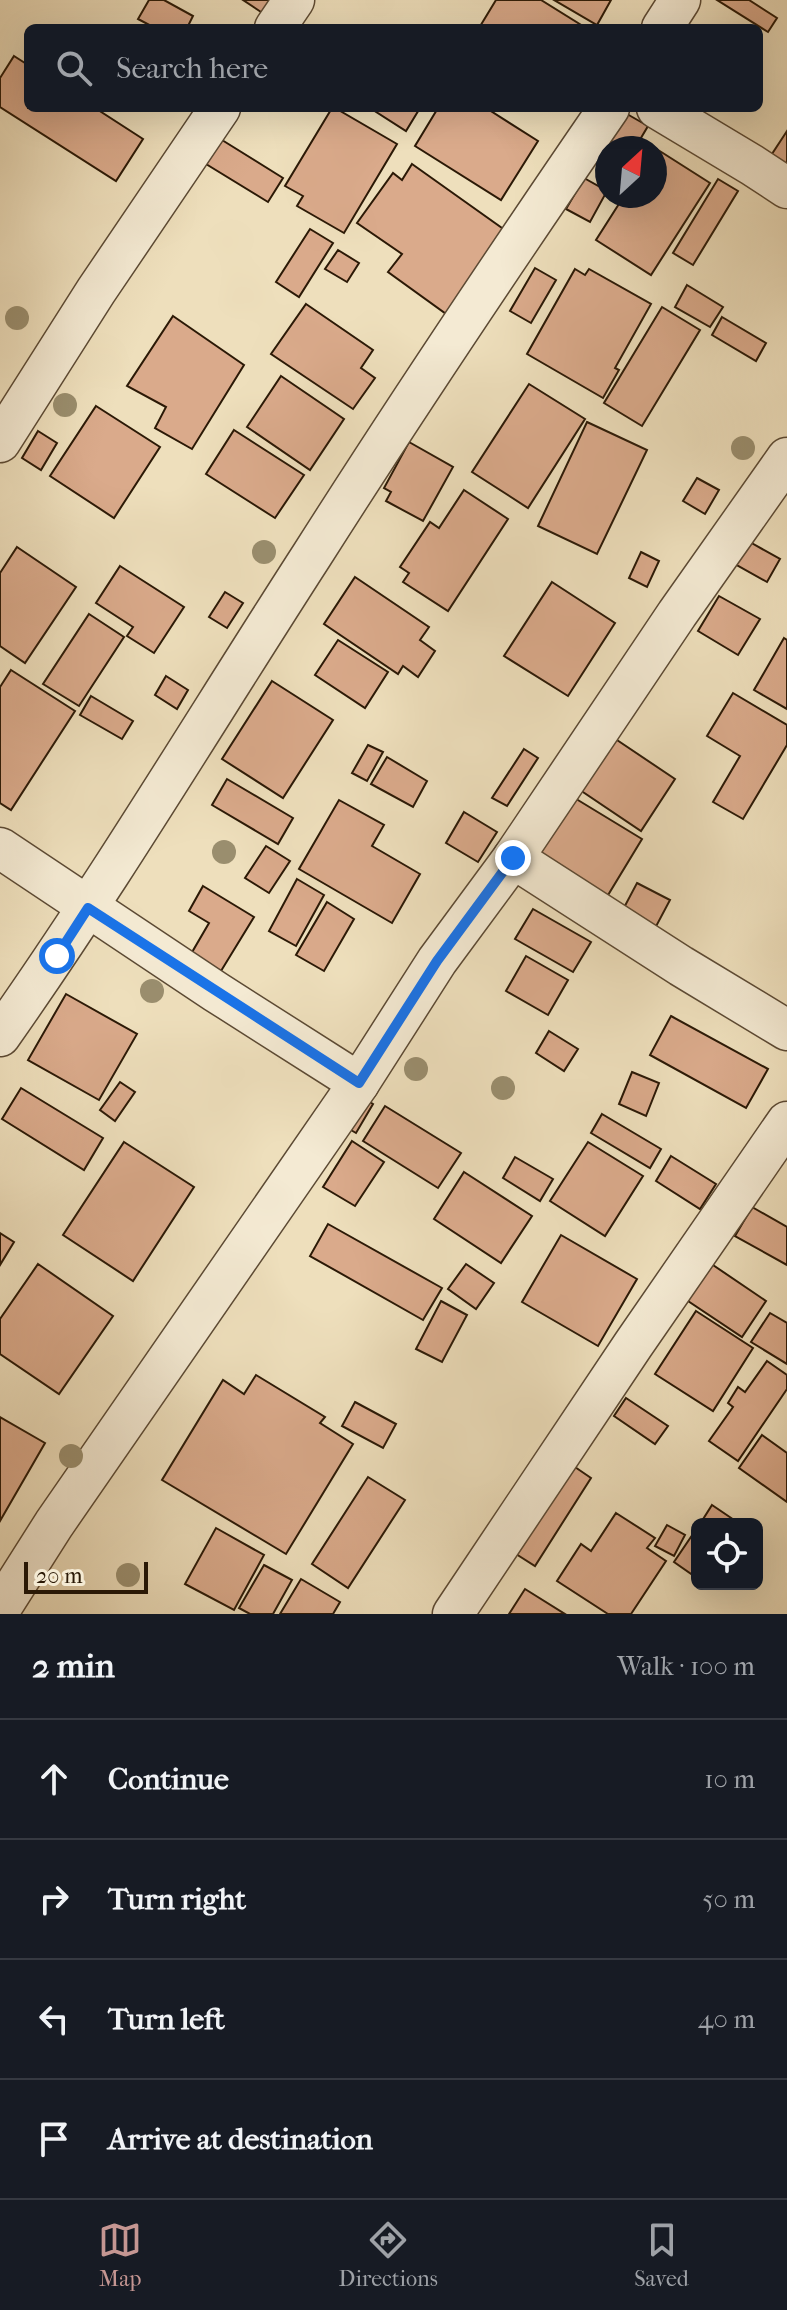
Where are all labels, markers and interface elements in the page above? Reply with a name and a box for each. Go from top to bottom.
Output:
search box [24,24,763,112]
icon: search [52,46,96,90]
text: Search here [116,51,268,86]
north arrow [595,136,667,208]
route end [495,840,531,876]
route start [39,938,75,974]
map controls [691,1518,763,1590]
button: locate [691,1518,763,1590]
scale bar [24,1558,148,1594]
text: 20 m [36,1563,82,1589]
text: 2 min [32,1646,115,1686]
text: Walk · 100 m [617,1651,755,1682]
icon: ahead [32,1757,76,1801]
text: Continue [108,1762,229,1797]
text: 10 m [704,1764,755,1795]
icon: right [32,1877,76,1921]
text: Turn right [108,1882,246,1917]
text: 50 m [702,1884,755,1915]
icon: left [32,1997,76,2041]
text: Turn left [108,2002,225,2037]
text: 40 m [698,2004,755,2035]
icon: arrive [32,2117,76,2161]
text: Arrive at destination [108,2122,373,2157]
tab: Map [98,2218,142,2292]
tab: Directions [339,2218,438,2292]
tab: Saved [634,2218,689,2292]

